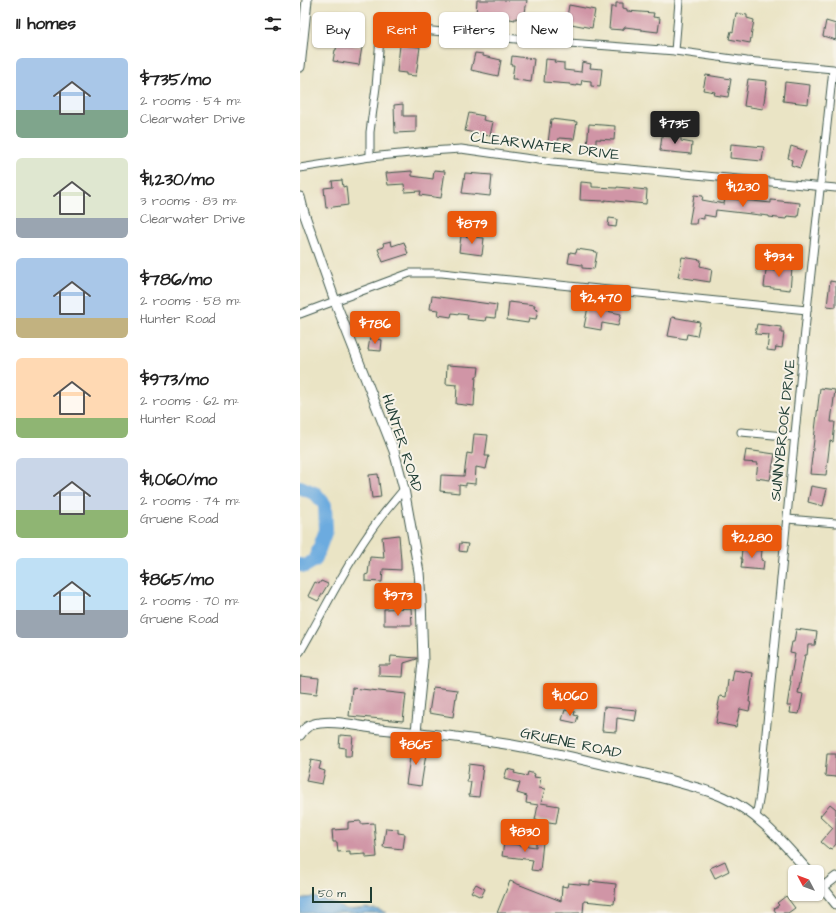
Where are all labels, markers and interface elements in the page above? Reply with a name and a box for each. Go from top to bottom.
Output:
text: 11 homes [16,12,76,36]
chip: Buy [312,12,365,48]
chip: Rent [373,12,431,48]
chip: Filters [439,12,509,48]
chip: New [517,12,573,48]
icon: filters [262,13,284,35]
text: $735/mo [140,68,211,92]
icon: home [48,74,96,122]
text: 2 rooms · 54 m² [140,92,242,110]
text: Clearwater Drive [140,110,245,128]
pin: $735 [651,111,699,145]
text: $735 [659,115,691,133]
street label: CLEARWATER DRIVE [469,126,621,166]
text: $1,230/mo [140,168,214,192]
icon: home [48,174,96,222]
pin: $1,230 [710,174,776,208]
text: $1,230 [726,178,760,196]
text: 3 rooms · 83 m² [140,192,238,210]
text: Clearwater Drive [140,210,245,228]
pin: $879 [448,211,496,245]
text: $879 [456,215,488,233]
pin: $934 [755,244,803,278]
text: $934 [764,248,794,266]
text: $786/mo [140,268,212,292]
icon: home [48,274,96,322]
pin: $2,470 [568,285,634,319]
text: $2,470 [580,289,622,307]
text: 2 rooms · 58 m² [140,292,241,310]
text: Hunter Road [140,310,216,328]
pin: $786 [351,311,399,345]
text: $786 [359,315,391,333]
street label: SUNNYBROOK DRIVE [765,358,801,502]
text: $973/mo [140,368,209,392]
icon: home [48,374,96,422]
street label: HUNTER ROAD [376,391,428,495]
text: 2 rooms · 62 m² [140,392,239,410]
text: Hunter Road [140,410,216,428]
text: $1,060/mo [140,468,217,492]
icon: home [48,474,96,522]
text: 2 rooms · 74 m² [140,492,240,510]
text: Gruene Road [140,510,218,528]
pin: $2,280 [719,525,785,559]
text: $2,280 [731,529,773,547]
text: $865/mo [140,568,214,592]
icon: home [48,574,96,622]
pin: $973 [374,583,422,617]
text: $973 [383,587,413,605]
text: 2 rooms · 70 m² [140,592,240,610]
text: Gruene Road [140,610,218,628]
pin: $1,060 [537,683,603,717]
text: $1,060 [552,687,588,705]
street label: GRUENE ROAD [519,722,624,764]
pin: $865 [392,732,440,766]
text: $865 [399,736,433,754]
pin: $830 [501,819,549,853]
text: $830 [510,823,540,841]
north arrow [788,865,824,901]
map controls [788,865,824,901]
scale bar [312,885,372,904]
text: 50 m [318,886,346,901]

